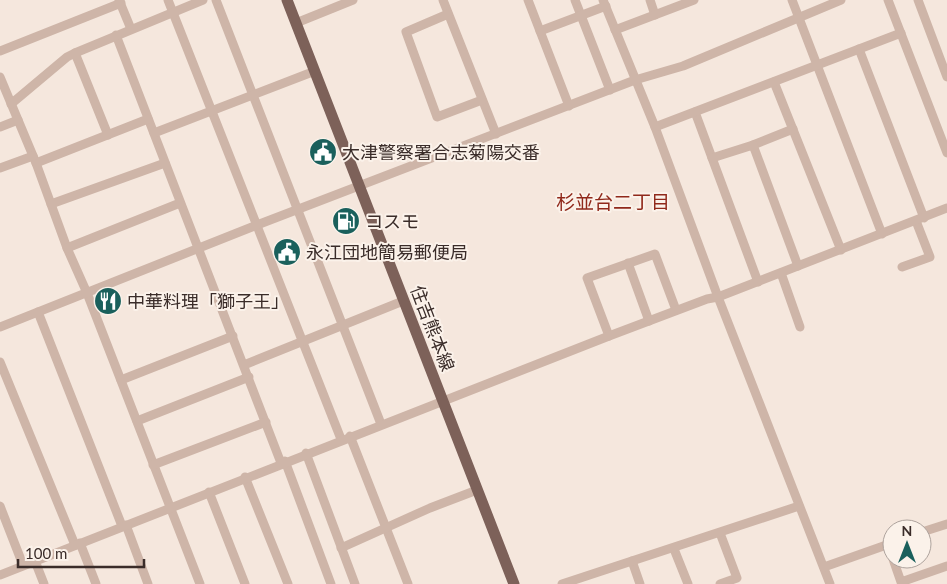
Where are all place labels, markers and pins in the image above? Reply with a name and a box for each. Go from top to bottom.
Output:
public building icon: 大津警察署合志菊陽交番 [308,137,338,167]
place label: 大津警察署合志菊陽交番 [342,141,540,163]
fuel station icon: コスモ [331,206,361,236]
place label: コスモ [365,210,419,232]
public building icon: 永江団地簡易郵便局 [272,237,302,267]
place label: 永江団地簡易郵便局 [306,241,468,263]
restaurant icon: 中華料理「獅子王」 [93,286,123,316]
place label: 中華料理「獅子王」 [127,290,289,312]

